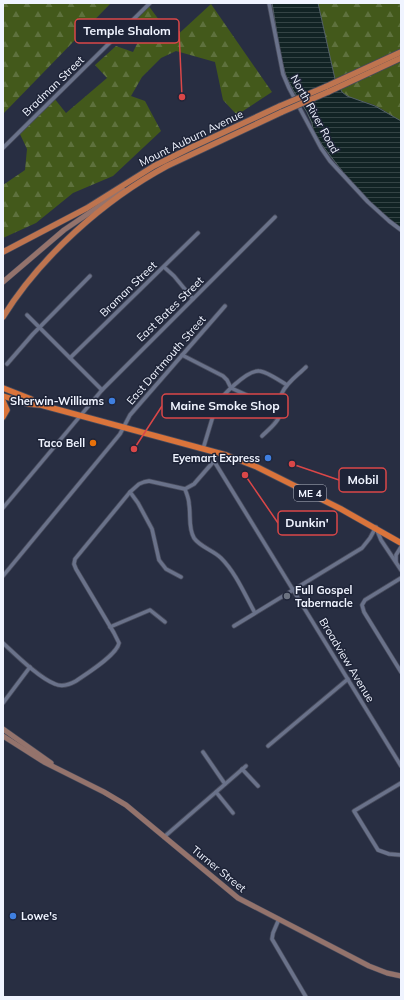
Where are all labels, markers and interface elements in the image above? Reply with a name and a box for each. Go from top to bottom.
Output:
callout: Temple Shalom [75,19,179,43]
text: Temple Shalom [83,23,171,38]
street label: Bradman Street [19,53,87,119]
street label: North River Road [288,72,342,156]
street label: Mount Auburn Avenue [137,107,245,169]
street label: Braman Street [97,258,160,320]
street label: East Bates Street [134,273,207,345]
street label: East Dartmouth Street [123,312,209,408]
place label: Sherwin-Williams [10,394,104,408]
callout: Maine Smoke Shop [162,394,288,418]
marker: Sherwin-Williams [107,396,117,406]
text: Maine Smoke Shop [170,398,280,413]
place label: Taco Bell [38,436,85,450]
marker: Taco Bell [88,438,98,448]
place label: Eyemart Express [172,451,260,465]
marker: Eyemart Express [263,453,273,463]
callout: Mobil [339,468,386,492]
text: Mobil [347,472,379,487]
road number: ME 4 [294,485,326,501]
callout: Dunkin' [278,511,337,535]
text: Dunkin' [285,515,329,530]
place label: Full Gospel Tabernacle [295,583,353,610]
marker: Full Gospel Tabernacle [282,591,292,601]
street label: Broadview Avenue [316,615,378,705]
street label: Turner Street [189,843,249,895]
place label: Lowe's [21,909,58,923]
marker: Lowe's [8,911,18,921]

